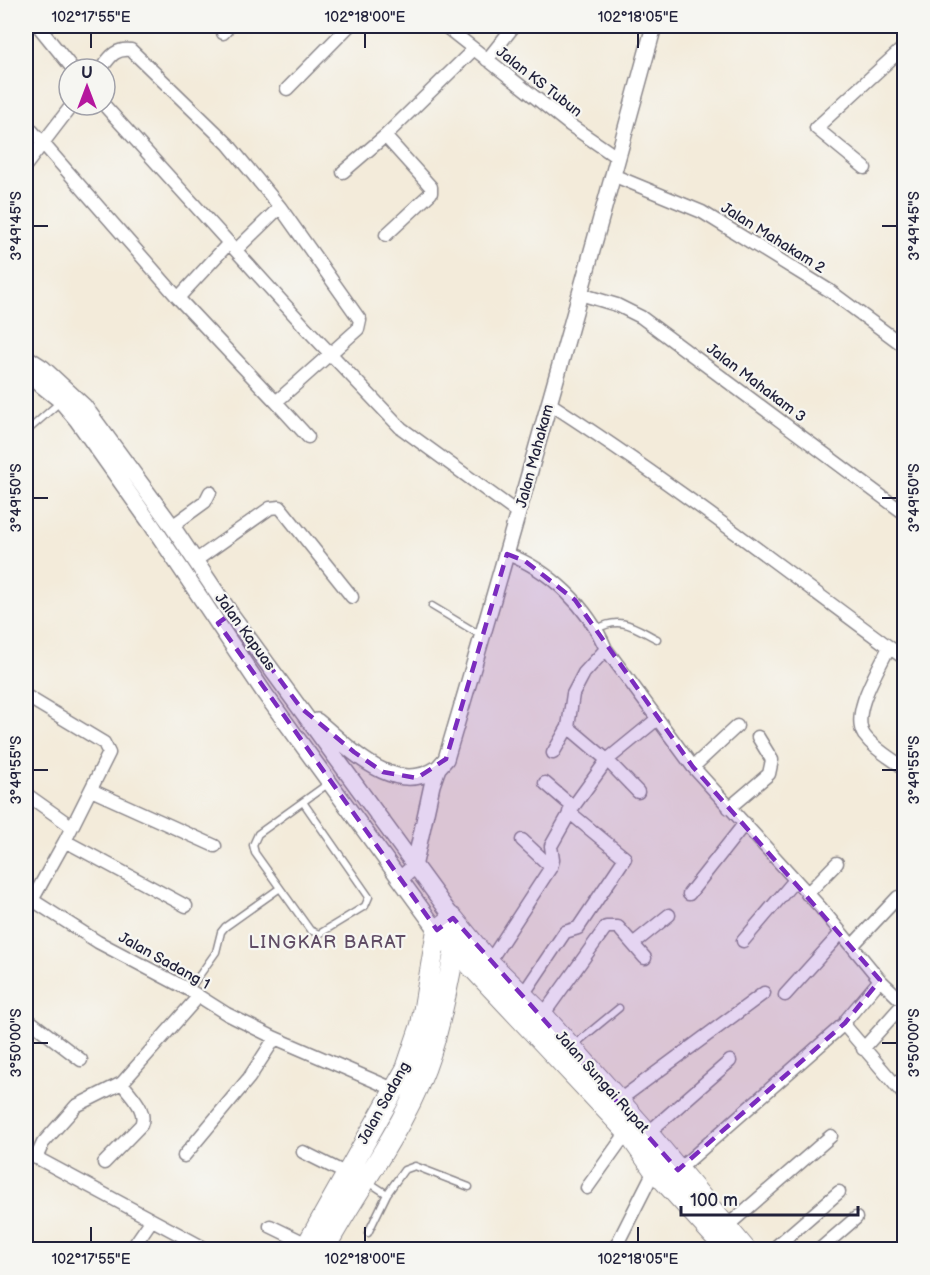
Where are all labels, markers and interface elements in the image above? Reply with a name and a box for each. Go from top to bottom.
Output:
text: 102°17'55"E [51,8,131,27]
text: 102°18'00"E [325,8,406,27]
text: 102°18'05"E [598,8,678,27]
street label: Jalan KS Tubun [492,43,586,121]
north arrow [57,57,117,117]
text: U [81,64,93,83]
text: 3°49'45"S [7,191,26,261]
text: 3°49'45"S [905,191,924,261]
street label: Jalan Mahakam 2 [717,198,829,278]
street label: Jalan Mahakam 3 [702,339,810,427]
street label: Jalan Mahakam [512,402,558,510]
text: 3°49'50"S [7,463,26,533]
text: 3°49'50"S [905,463,924,533]
street label: Jalan Kapuas [211,590,280,675]
text: 3°49'55"S [7,736,26,804]
text: 3°49'55"S [905,736,924,804]
street label: Jalan Sadang 1 [115,928,213,994]
district label: LINGKAR BARAT [249,932,407,953]
text: 3°50'00"S [7,1009,26,1077]
text: 3°50'00"S [905,1009,924,1077]
street label: Jalan Sungai Rupat [551,1027,653,1137]
street label: Jalan Sadang [353,1058,415,1148]
scale bar [681,1179,858,1217]
text: 100 m [690,1190,738,1211]
text: 102°17'55"E [51,1250,131,1269]
text: 102°18'00"E [325,1250,406,1269]
text: 102°18'05"E [598,1250,678,1269]

